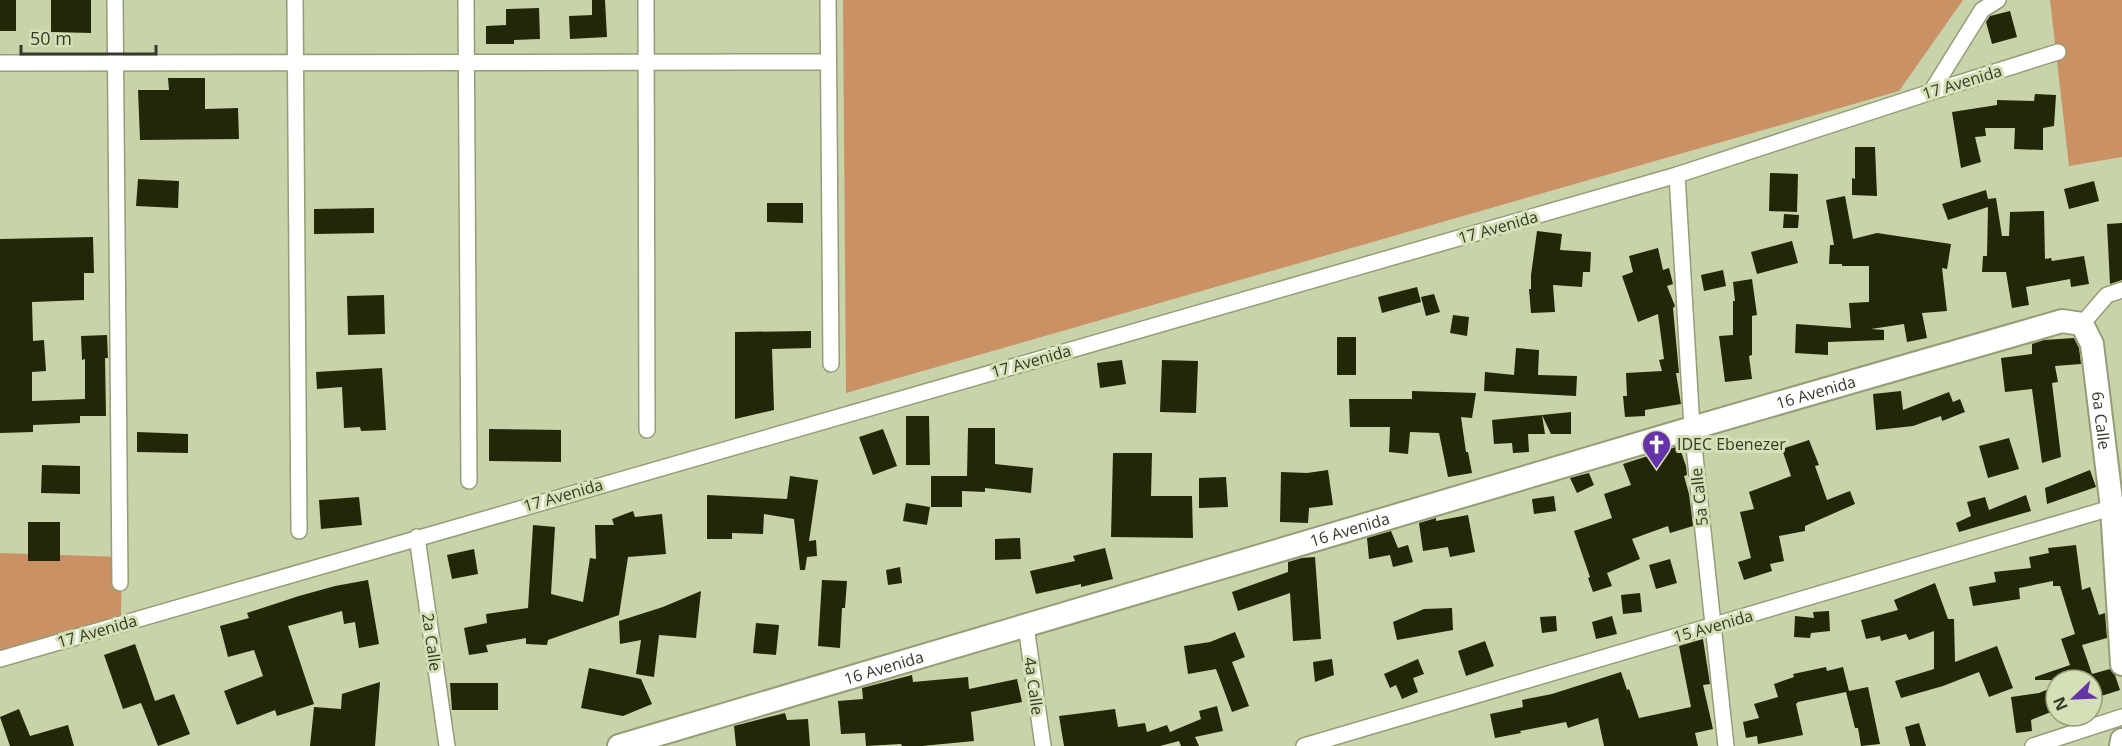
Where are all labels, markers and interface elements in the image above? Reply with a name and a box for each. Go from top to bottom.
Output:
scale bar [21,18,156,56]
text: 50 m [30,26,72,50]
street label: 17 Avenida [1920,59,2004,105]
street label: 17 Avenida [1456,205,1540,249]
street label: 17 Avenida [989,339,1073,383]
street label: 16 Avenida [1773,370,1858,414]
street label: 6a Calle [2087,390,2116,451]
church icon: IDEC Ebenezer [1640,428,1672,470]
place label: IDEC Ebenezer [1677,433,1786,455]
street label: 5a Calle [1685,467,1713,527]
street label: 17 Avenida [521,473,605,517]
street label: 16 Avenida [1307,507,1392,552]
street label: 15 Avenida [1671,604,1755,648]
street label: 17 Avenida [55,609,139,653]
street label: 2a Calle [417,612,447,672]
street label: 16 Avenida [841,645,926,690]
street label: 4a Calle [1019,656,1049,716]
north arrow [2044,668,2104,728]
text: N [2048,694,2073,714]

